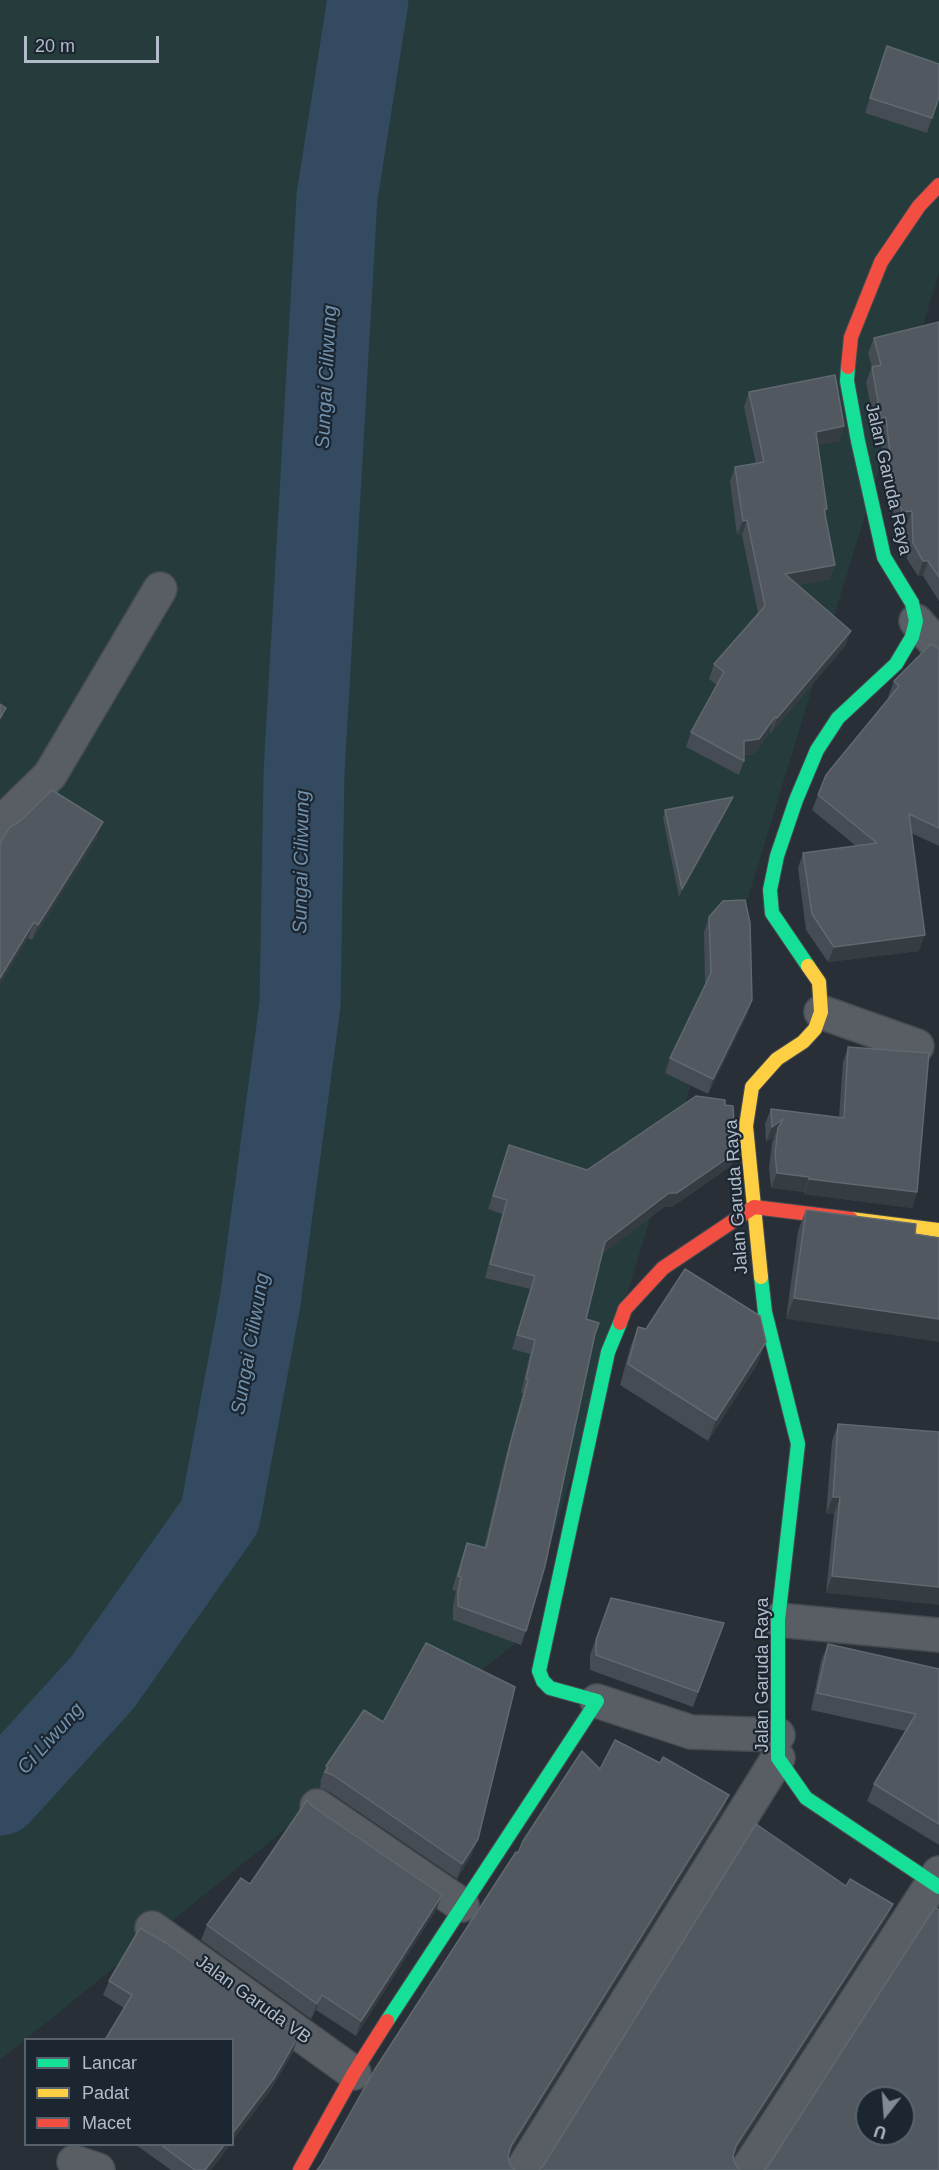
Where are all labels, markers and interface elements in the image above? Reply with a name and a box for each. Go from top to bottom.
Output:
scale bar [27,24,162,62]
text: 20 m [35,36,75,56]
water label: Sungai Ciliwung [311,305,343,449]
street label: Jalan Garuda Raya [860,401,916,557]
water label: Sungai Ciliwung [289,790,315,934]
street label: Jalan Garuda Raya [721,1119,753,1275]
water label: Sungai Ciliwung [227,1271,275,1417]
street label: Jalan Garuda Raya [752,1597,774,1753]
water label: Ci Liwung [13,1698,89,1780]
street label: Jalan Garuda VB [191,1951,315,2049]
legend [24,2038,234,2146]
text: Lancar [82,2053,137,2073]
text: Padat [82,2083,129,2103]
north arrow [855,2086,915,2146]
text: Macet [82,2113,131,2133]
text: U [872,2122,888,2142]

